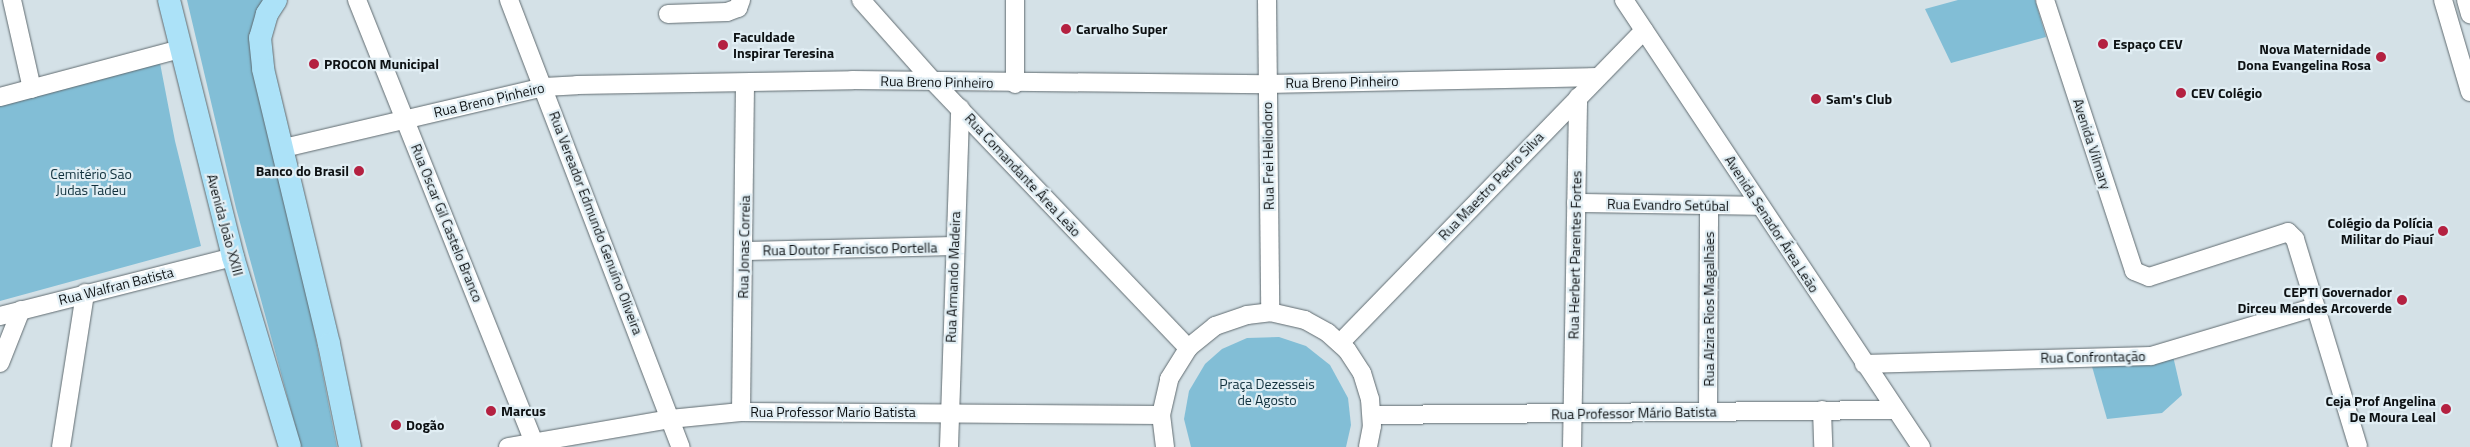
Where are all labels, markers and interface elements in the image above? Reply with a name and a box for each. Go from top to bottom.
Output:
place label: Carvalho Super [1076,21,1167,37]
marker: Carvalho Super [1060,23,1072,35]
place label: Faculdade Inspirar Teresina [733,29,834,62]
place label: Espaço CEV [2113,36,2183,52]
marker: Espaço CEV [2097,38,2109,50]
marker: Faculdade Inspirar Teresina [717,39,729,51]
place label: Nova Maternidade Dona Evangelina Rosa [2237,41,2371,74]
marker: Nova Maternidade Dona Evangelina Rosa [2375,51,2387,63]
place label: PROCON Municipal [324,56,439,72]
marker: PROCON Municipal [308,58,320,70]
street label: Rua Breno Pinheiro [880,73,994,91]
street label: Rua Breno Pinheiro [1285,73,1399,91]
street label: Rua Breno Pinheiro [432,79,546,121]
place label: CEV Colégio [2191,85,2262,101]
marker: CEV Colégio [2175,87,2187,99]
place label: Sam's Club [1826,91,1892,107]
marker: Sam's Club [1810,93,1822,105]
street label: Avenida Vilmary [2069,96,2115,192]
street label: Rua Frei Heliodoro [1259,102,1277,210]
street label: Rua Vereador Edmundo Genuíno Oliveira [546,109,646,337]
street label: Rua Comandante Área Leão [961,110,1085,240]
street label: Rua Maestro Pedro Silva [1435,128,1547,244]
street label: Rua Oscar Gil Castelo Branco [408,141,486,305]
street label: Avenida Senador Área Leão [1721,152,1823,296]
place label: Banco do Brasil [256,163,349,179]
marker: Banco do Brasil [353,165,365,177]
park label: Cemitério São Judas Tadeu [50,166,132,198]
street label: Rua Herbert Parentes Fortes [1565,171,1585,339]
street label: Avenida João XXIII [203,172,247,278]
street label: Rua Jonas Correia [735,195,753,299]
street label: Rua Evandro Setúbal [1607,196,1729,214]
street label: Rua Armando Madeira [942,211,964,343]
place label: Colégio da Polícia Militar do Piauí [2328,215,2433,248]
marker: Colégio da Polícia Militar do Piauí [2437,225,2449,237]
street label: Rua Alzira Rios Magalhães [1701,231,1717,387]
street label: Rua Doutor Francisco Portella [762,239,938,259]
street label: Rua Walfran Batista [57,264,175,308]
place label: CEPTI Governador Dirceu Mendes Arcoverde [2238,284,2392,316]
marker: CEPTI Governador Dirceu Mendes Arcoverde [2396,294,2408,306]
street label: Rua Confrontação [2040,348,2146,366]
park label: Praça Dezesseis de Agosto [1219,376,1315,408]
place label: Ceja Prof Angelina De Moura Leal [2325,393,2436,426]
place label: Marcus [501,403,546,419]
street label: Rua Professor Mário Batista [1551,403,1717,423]
marker: Ceja Prof Angelina De Moura Leal [2440,403,2452,415]
street label: Rua Professor Mario Batista [750,404,916,420]
marker: Marcus [485,405,497,417]
place label: Dogão [406,417,444,433]
marker: Dogão [390,419,402,431]

